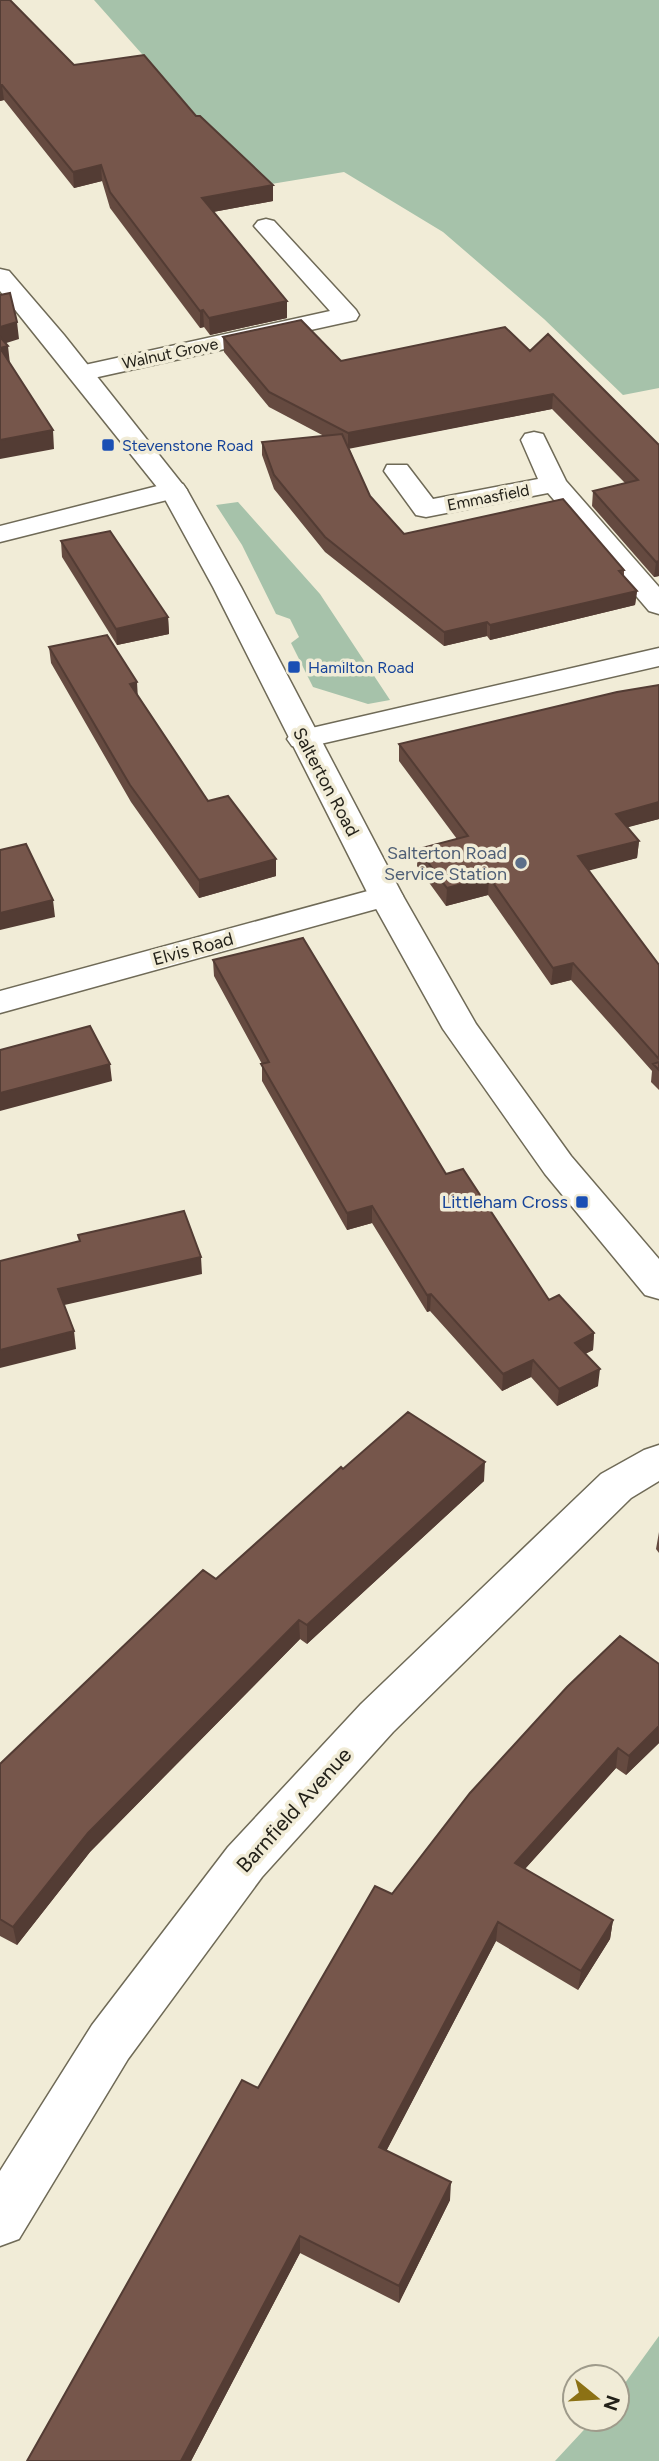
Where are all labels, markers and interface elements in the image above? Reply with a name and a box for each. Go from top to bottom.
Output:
street label: Walnut Grove [120,334,220,373]
place label: Stevenstone Road [122,436,253,455]
marker: Stevenstone Road [100,437,116,453]
street label: Emmasfield [445,480,531,515]
place label: Hamilton Road [308,658,414,677]
marker: Hamilton Road [286,659,302,675]
street label: Salterton Road [288,724,364,840]
place label: Salterton Road Service Station [384,842,507,885]
marker: Salterton Road Service Station [513,855,529,871]
street label: Elvis Road [150,928,236,970]
place label: Littleham Cross [442,1191,568,1213]
marker: Littleham Cross [574,1194,590,1210]
street label: Barnfield Avenue [231,1742,356,1877]
north arrow [561,2363,631,2433]
text: N [598,2393,625,2414]

